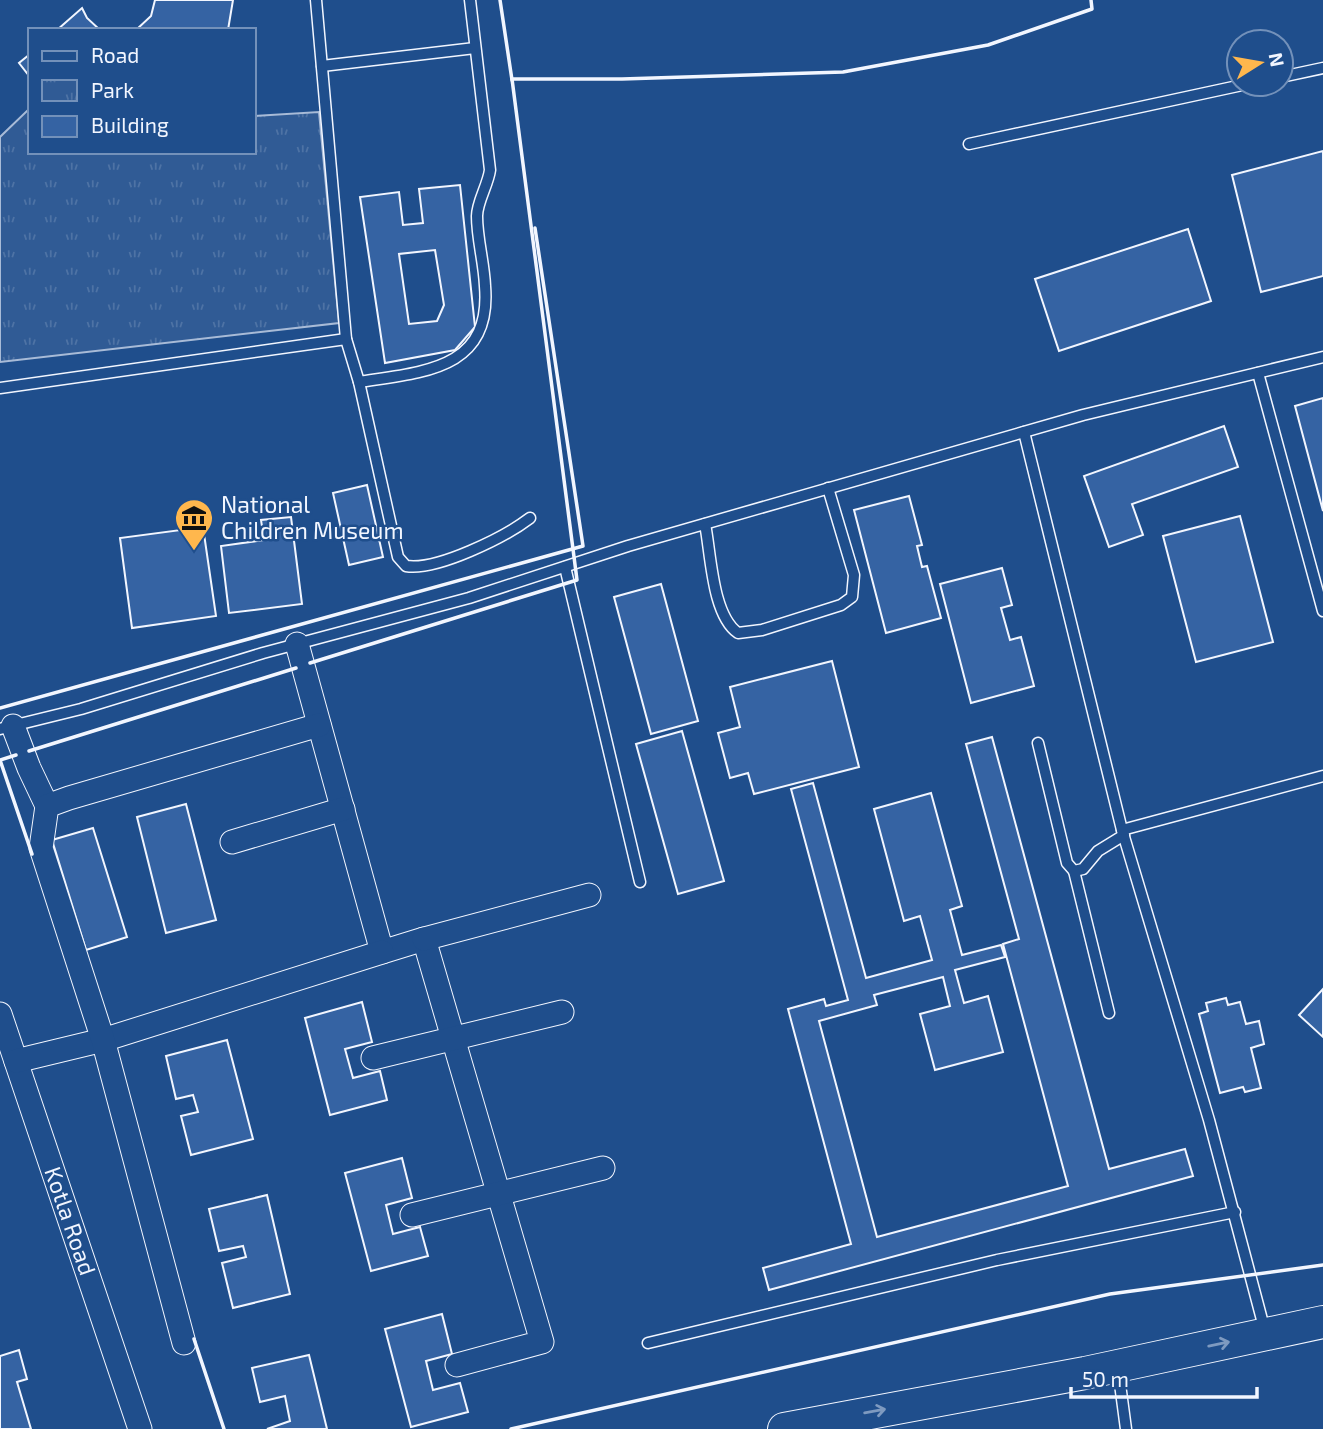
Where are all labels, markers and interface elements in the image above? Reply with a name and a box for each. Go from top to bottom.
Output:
legend [28,28,256,154]
north arrow [1225,28,1295,98]
text: Road [91,42,139,67]
text: N [1265,51,1290,69]
text: Park [91,77,134,102]
text: Building [91,112,169,137]
place label: National Children Museum [221,490,404,544]
museum icon: National Children Museum [173,497,215,552]
street label: Kotla Road [39,1163,103,1278]
one-way arrow [1207,1337,1230,1351]
scale bar [1071,1356,1256,1400]
text: 50 m [1082,1366,1129,1391]
one-way arrow [863,1404,886,1417]

